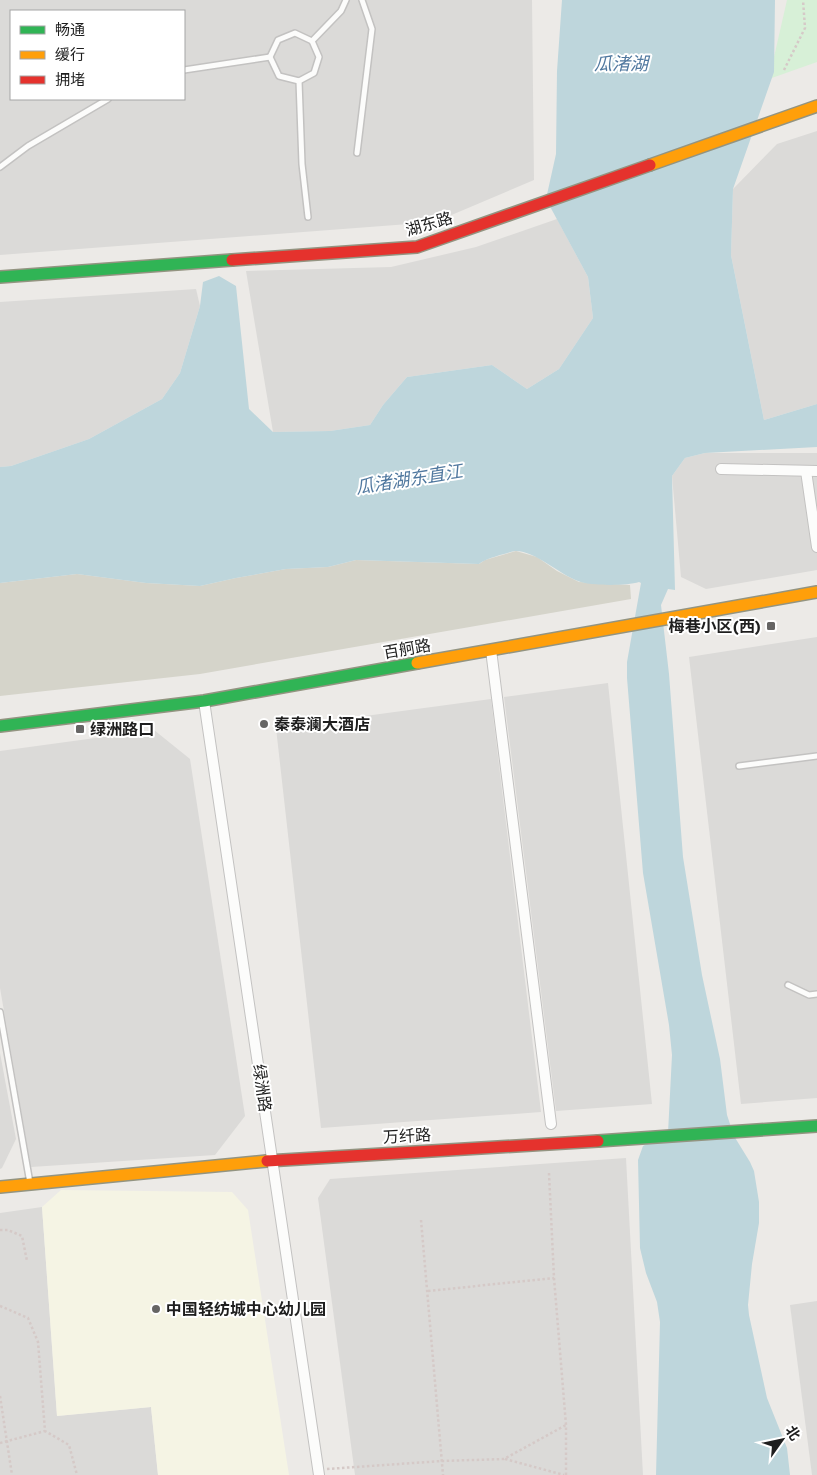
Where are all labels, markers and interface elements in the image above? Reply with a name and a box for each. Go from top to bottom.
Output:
legend [10,10,185,100]
text: 畅通 [55,21,85,39]
text: 缓行 [55,46,85,64]
water label: 瓜渚湖 [594,53,651,74]
text: 拥堵 [55,71,85,89]
street label: 湖东路 [403,208,455,240]
water label: 瓜渚湖东直江 [354,460,466,498]
place label: 梅巷小区(西) [668,617,761,636]
marker: 梅巷小区(西) [765,620,777,632]
street label: 百舸路 [382,635,432,663]
place label: 秦泰澜大酒店 [274,715,370,734]
marker: 秦泰澜大酒店 [258,718,270,730]
place label: 绿洲路口 [90,720,154,739]
marker: 绿洲路口 [74,723,86,735]
street label: 绿洲路 [249,1063,275,1113]
street label: 万纤路 [383,1125,431,1147]
place label: 中国轻纺城中心幼儿园 [166,1300,326,1319]
marker: 中国轻纺城中心幼儿园 [150,1303,162,1315]
north arrow [757,1415,807,1465]
text: 北 [782,1423,803,1443]

